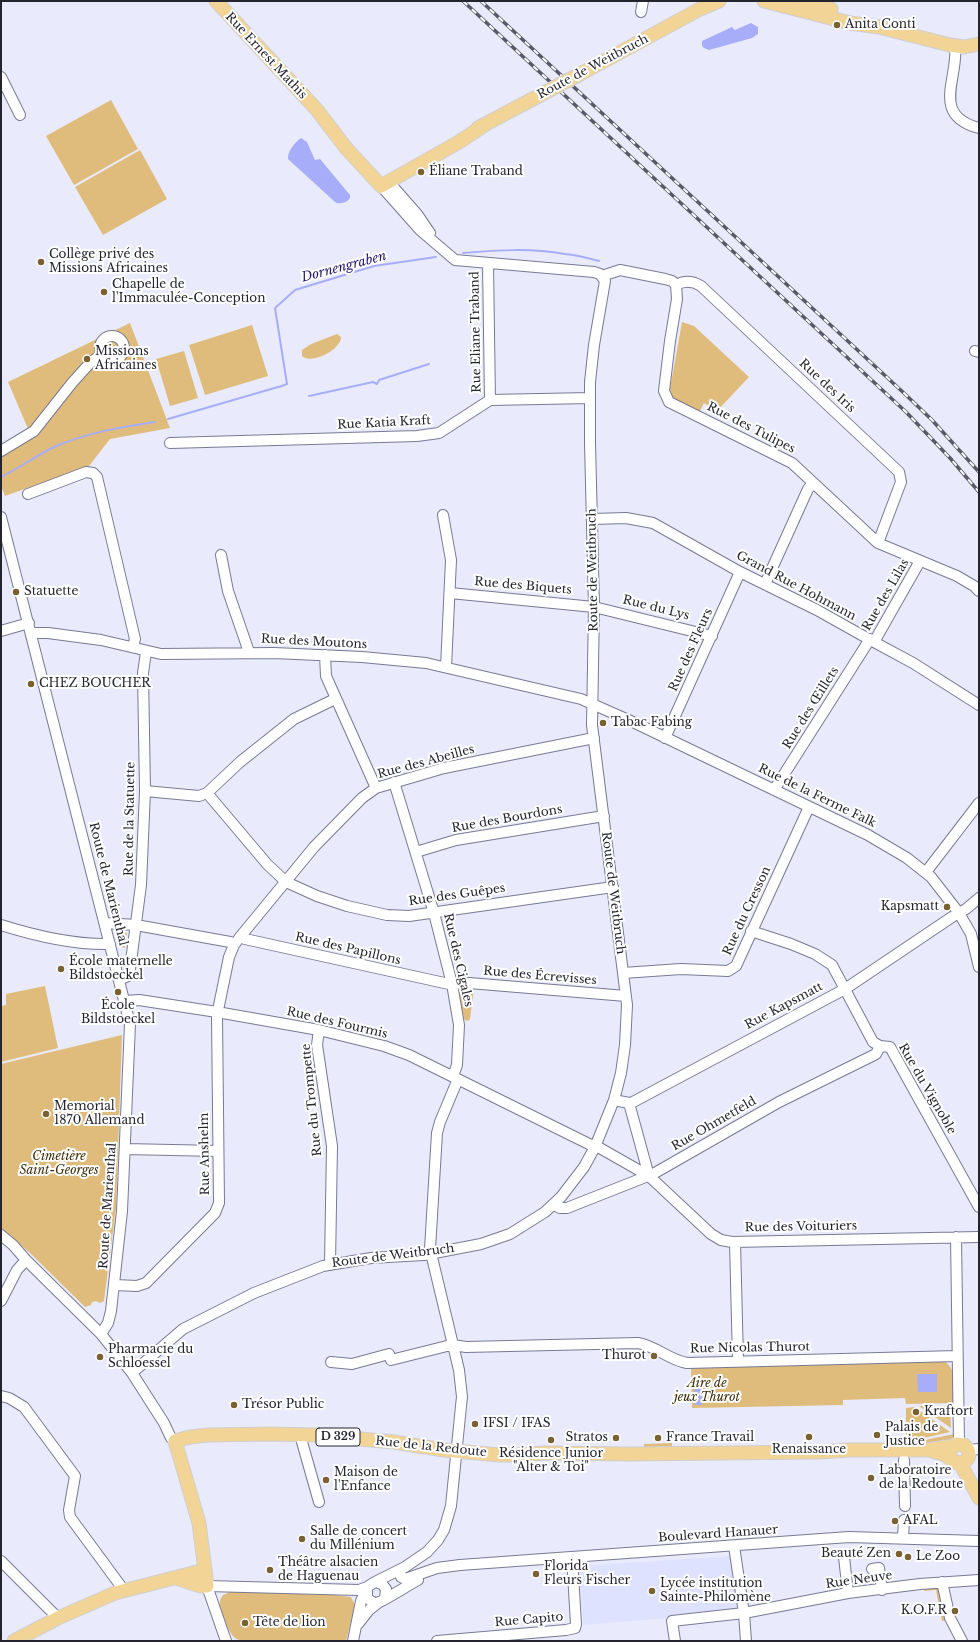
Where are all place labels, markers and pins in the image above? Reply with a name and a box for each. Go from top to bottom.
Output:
place label: Anita Conti [845,18,916,32]
marker: Anita Conti [832,20,842,30]
place label: Éliane Traband [429,165,523,179]
marker: Éliane Traband [416,167,426,177]
place label: Collège privé des Missions Africaines [49,248,168,276]
marker: Collège privé des Missions Africaines [36,257,46,267]
place label: Chapelle de l'Immaculée-Conception [112,278,265,306]
marker: Chapelle de l'Immaculée-Conception [99,287,109,297]
place label: Missions Africaines [95,345,157,373]
marker: Missions Africaines [82,354,92,364]
place label: Statuette [24,585,78,599]
marker: Statuette [11,587,21,597]
place label: CHEZ BOUCHER [39,677,151,691]
marker: CHEZ BOUCHER [26,679,36,689]
place label: Tabac Fabing [611,716,692,730]
marker: Tabac Fabing [598,718,608,728]
place label: Kapsmatt [881,900,939,914]
marker: Kapsmatt [942,902,952,912]
place label: École maternelle Bildstoeckel [69,955,173,983]
marker: École maternelle Bildstoeckel [56,964,66,974]
marker: École Bildstoeckel [113,987,123,997]
place label: École Bildstoeckel [81,999,155,1027]
place label: Memorial 1870 Allemand [54,1100,144,1128]
marker: Memorial 1870 Allemand [41,1109,51,1119]
place label: Pharmacie du Schloessel [108,1343,193,1371]
place label: Thurot [602,1349,646,1363]
marker: Thurot [649,1351,659,1361]
marker: Pharmacie du Schloessel [95,1352,105,1362]
place label: Trésor Public [242,1398,324,1412]
marker: Trésor Public [229,1400,239,1410]
place label: Kraftort [924,1405,973,1419]
marker: Kraftort [911,1407,921,1417]
place label: IFSI / IFAS [483,1417,550,1431]
marker: IFSI / IFAS [470,1419,480,1429]
place label: Palais de Justice [885,1421,938,1449]
marker: Palais de Justice [872,1430,882,1440]
place label: Stratos [566,1431,608,1445]
place label: France Travail [666,1431,754,1445]
marker: Renaissance [804,1432,814,1442]
marker: Stratos [611,1433,621,1443]
marker: France Travail [653,1433,663,1443]
marker: Résidence Junior "Alter & Toi" [546,1435,556,1445]
place label: Renaissance [772,1443,846,1457]
place label: Résidence Junior "Alter & Toi" [499,1447,603,1475]
place label: Laboratoire de la Redoute [879,1464,963,1492]
place label: Maison de l'Enfance [334,1466,398,1494]
marker: Laboratoire de la Redoute [866,1473,876,1483]
marker: Maison de l'Enfance [321,1475,331,1485]
place label: AFAL [903,1514,937,1528]
marker: AFAL [890,1516,900,1526]
place label: Salle de concert du Millénium [310,1525,407,1553]
marker: Salle de concert du Millénium [297,1534,307,1544]
place label: Beauté Zen [821,1547,891,1561]
marker: Beauté Zen [894,1549,904,1559]
place label: Le Zoo [916,1550,960,1564]
marker: Le Zoo [903,1552,913,1562]
place label: Théâtre alsacien de Haguenau [278,1556,378,1584]
place label: Florida Fleurs Fischer [544,1560,630,1588]
marker: Théâtre alsacien de Haguenau [265,1565,275,1575]
marker: Florida Fleurs Fischer [531,1569,541,1579]
place label: Lycée institution Sainte-Philomène [660,1577,771,1605]
marker: Lycée institution Sainte-Philomène [647,1586,657,1596]
place label: K.O.F.R [901,1604,947,1618]
marker: K.O.F.R [950,1606,960,1616]
place label: Tête de lion [253,1616,326,1630]
marker: Tête de lion [240,1618,250,1628]

